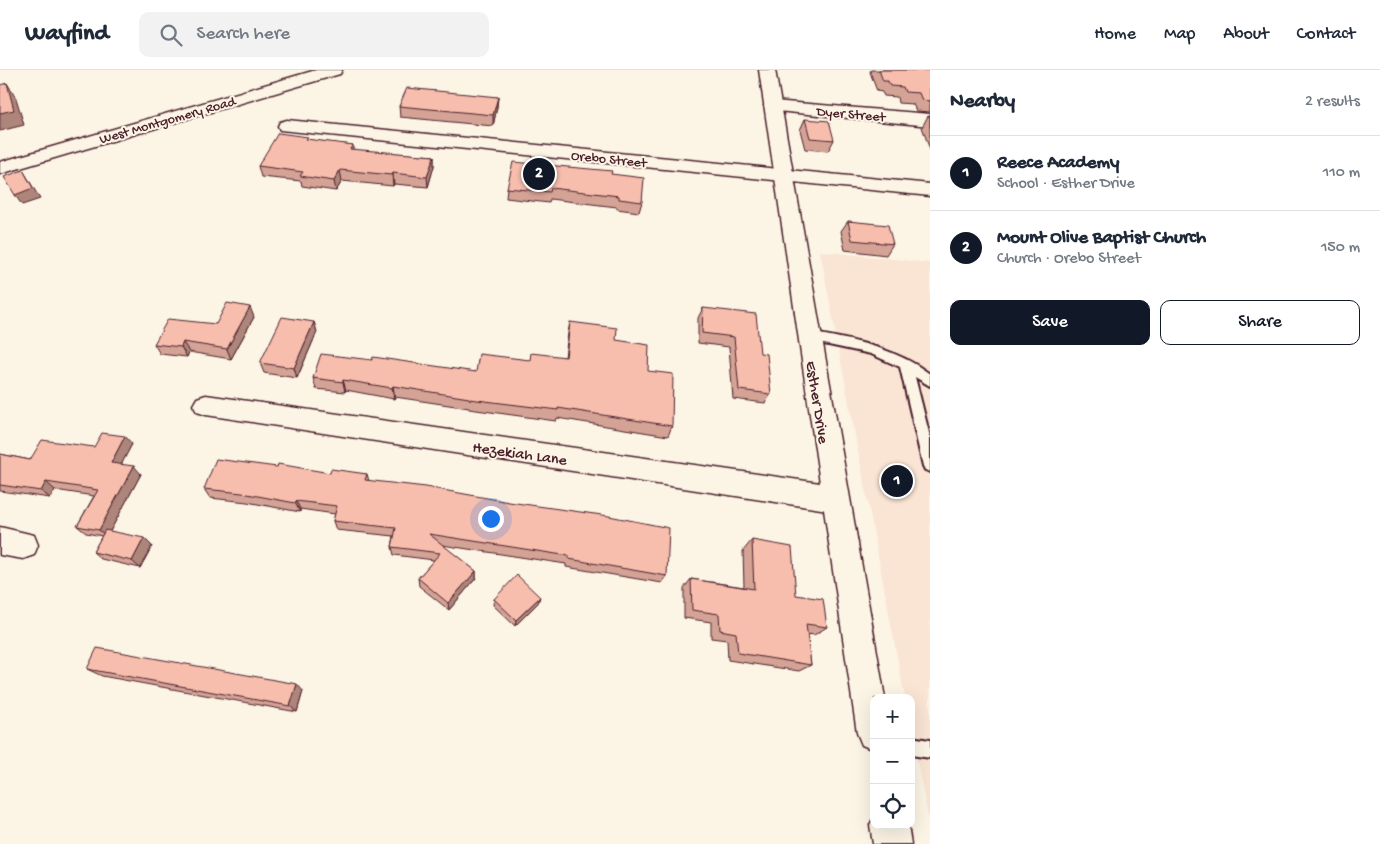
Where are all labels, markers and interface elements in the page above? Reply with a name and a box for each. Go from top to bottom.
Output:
search box [139,12,489,57]
text: Wayfind [25,20,109,49]
icon: search [157,21,185,49]
text: Search here [197,23,290,46]
text: Home [1094,24,1136,45]
text: Map [1164,24,1195,45]
text: About [1223,24,1269,45]
text: Contact [1297,24,1355,45]
text: Nearby [950,90,1015,115]
street label: West Montgomery Road [98,93,239,149]
text: 2 results [1305,93,1360,112]
street label: Dyer Street [815,104,887,127]
street label: Orebo Street [570,148,649,173]
text: Reece Academy [997,152,1119,175]
pin: 2 [523,155,555,193]
text: 1 [963,164,969,183]
text: 110 m [1323,164,1360,183]
text: School · Esther Drive [997,175,1135,194]
text: Mount Olive Baptist Church [997,227,1206,250]
text: 2 [962,239,970,258]
text: 150 m [1321,239,1360,258]
text: Church · Orebo Street [997,250,1141,269]
button: Save [950,300,1150,345]
button: Share [1160,300,1360,345]
street label: Esther Drive [800,360,832,446]
street label: Hezekiah Lane [471,439,569,472]
pin: 1 [881,462,913,500]
your location [478,506,504,532]
map controls [870,694,915,829]
button: + [870,694,915,739]
button: − [870,739,915,784]
button: locate [870,784,915,829]

